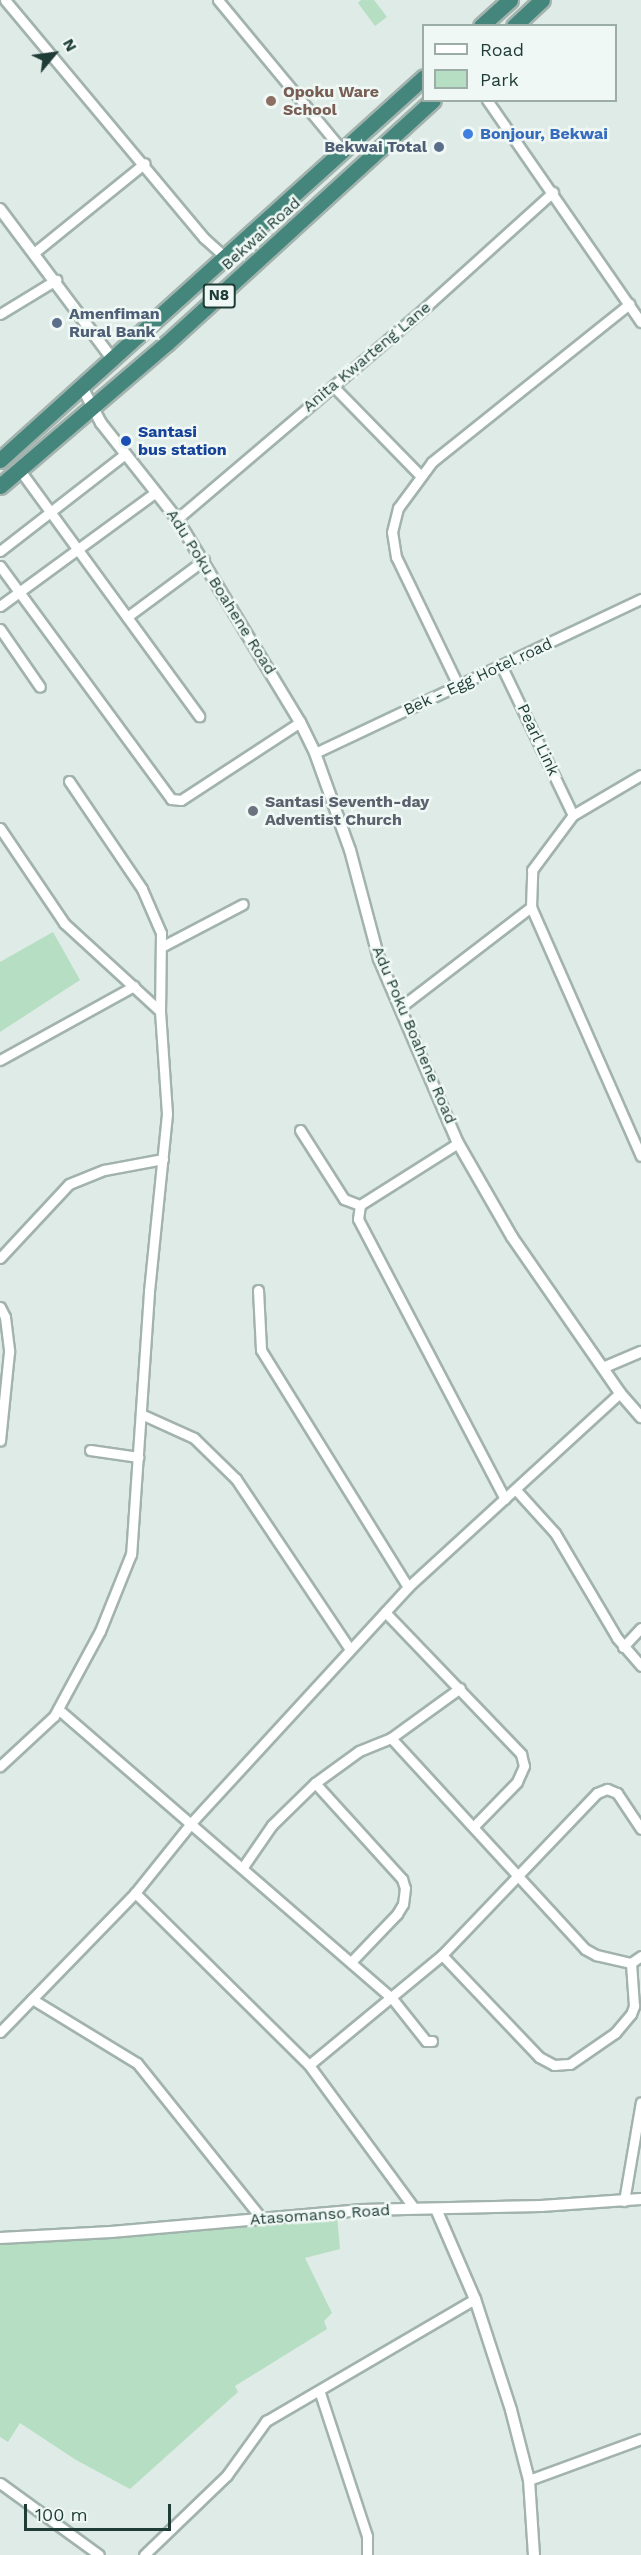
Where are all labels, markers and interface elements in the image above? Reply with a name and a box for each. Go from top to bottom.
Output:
north arrow [24,24,84,84]
legend [422,24,617,102]
text: N [59,35,81,55]
text: Road [480,39,524,60]
text: Park [480,69,519,90]
place label: Opoku Ware School [283,82,379,120]
marker: Opoku Ware School [264,94,278,108]
place label: Bonjour, Bekwai [480,124,608,144]
marker: Bonjour, Bekwai [461,127,475,141]
place label: Bekwai Total [324,137,427,157]
marker: Bekwai Total [432,140,446,154]
street label: Bekwai Road [218,193,304,275]
road number: N8 [202,284,236,308]
street label: Anita Kwarteng Lane [299,298,435,416]
place label: Amenfiman Rural Bank [69,304,160,342]
marker: Amenfiman Rural Bank [50,316,64,330]
place label: Santasi bus station [138,422,227,460]
marker: Santasi bus station [119,434,133,448]
street label: Adu Poku Boahene Road [162,506,280,678]
street label: Bek - Egg Hotel road [400,634,556,720]
street label: Pearl Link [513,701,563,779]
place label: Santasi Seventh-day Adventist Church [265,792,429,830]
marker: Santasi Seventh-day Adventist Church [246,804,260,818]
street label: Adu Poku Boahene Road [368,943,460,1127]
street label: Atasomanso Road [249,2201,391,2229]
scale bar [27,2492,174,2530]
text: 100 m [35,2504,88,2525]

